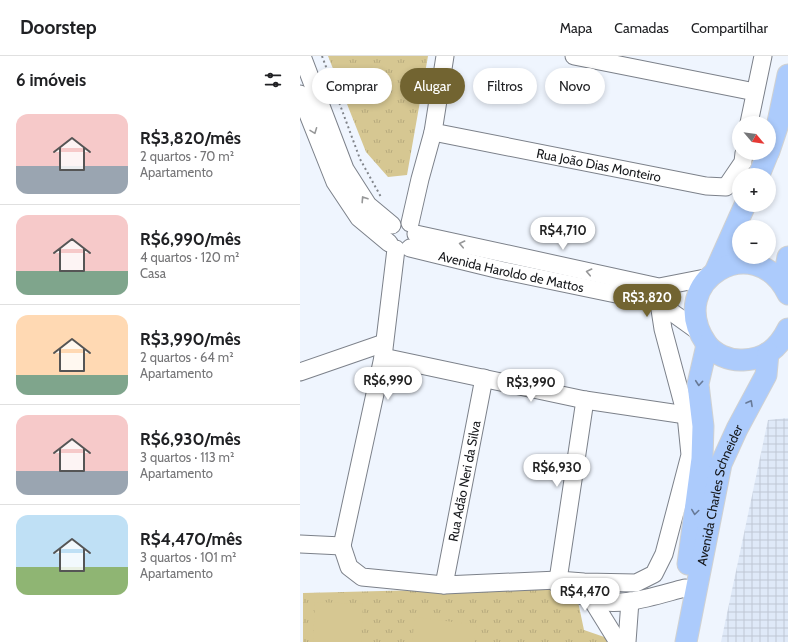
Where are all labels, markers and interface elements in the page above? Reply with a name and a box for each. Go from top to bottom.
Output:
text: Doorstep [20,16,97,39]
text: Mapa [560,19,592,37]
text: Camadas [614,19,669,37]
text: Compartilhar [691,19,768,37]
chip: Comprar [312,68,392,104]
chip: Alugar [400,68,465,104]
chip: Filtros [473,68,537,104]
chip: Novo [545,68,605,104]
icon: filters [262,69,284,91]
text: 6 imóveis [16,70,86,90]
north arrow [732,116,776,160]
map controls [732,116,776,264]
one-way arrow [310,127,318,134]
text: R$3,820/mês [140,128,241,148]
icon: home [48,130,96,178]
street label: Rua João Dias Monteiro [535,145,662,185]
text: 2 quartos · 70 m² [140,148,234,164]
text: Apartamento [140,164,213,180]
button: + [732,168,776,212]
one-way arrow [361,196,368,203]
pin: R$4,710 [526,217,600,251]
button: − [732,220,776,264]
text: R$4,710 [539,222,587,238]
text: R$6,990/mês [140,229,241,249]
icon: home [48,231,96,279]
one-way arrow [459,241,466,249]
street label: Avenida Haroldo de Mattos [437,247,586,295]
text: 4 quartos · 120 m² [140,249,239,265]
text: Casa [140,265,166,281]
one-way arrow [586,269,593,277]
pin: R$3,820 [610,284,684,318]
text: R$3,820 [622,289,672,305]
text: R$3,990/mês [140,329,241,349]
icon: home [48,331,96,379]
text: 2 quartos · 64 m² [140,349,233,365]
text: Apartamento [140,365,213,381]
pin: R$6,990 [351,367,425,401]
pin: R$3,990 [494,369,568,403]
text: R$6,990 [363,372,413,388]
text: R$3,990 [506,374,556,390]
one-way arrow [695,380,704,386]
one-way arrow [746,400,753,407]
street label: Rua Adão Neri da Silva [445,418,484,543]
street label: Avenida Charles Schneider [693,421,746,567]
text: R$6,930/mês [140,429,241,449]
icon: home [48,431,96,479]
text: 3 quartos · 113 m² [140,449,234,465]
pin: R$6,930 [520,454,594,488]
text: R$6,930 [532,459,582,475]
text: Apartamento [140,465,213,481]
one-way arrow [691,509,700,515]
text: R$4,470/mês [140,529,242,549]
icon: home [48,531,96,579]
text: 3 quartos · 101 m² [140,549,236,565]
text: Apartamento [140,565,213,581]
pin: R$4,470 [548,578,622,612]
text: R$4,470 [560,583,610,599]

